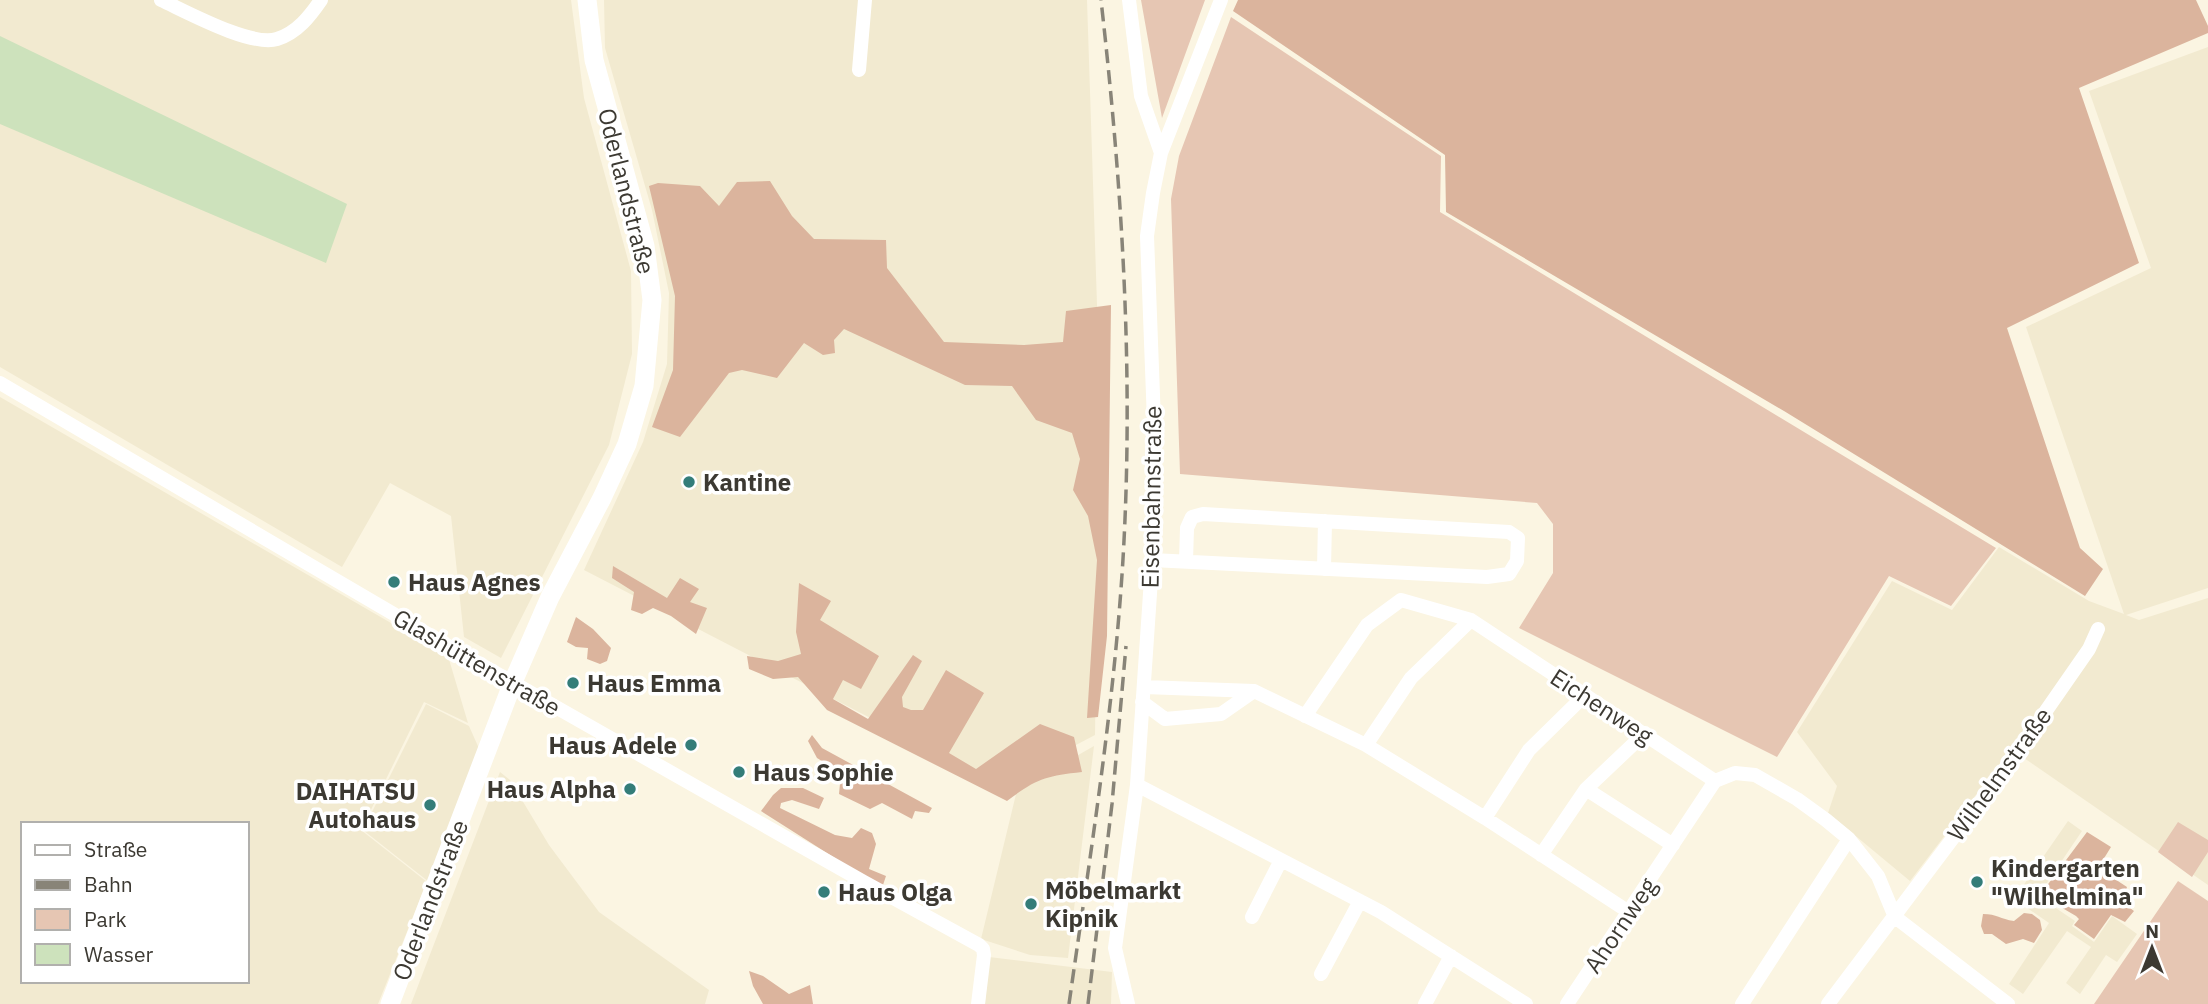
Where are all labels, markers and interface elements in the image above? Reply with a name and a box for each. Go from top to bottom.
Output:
street label: Oderlandstraße [591,105,663,277]
street label: Eisenbahnstraße [1133,405,1169,589]
place label: Kantine [703,466,791,498]
marker: Kantine [681,474,697,490]
place label: Haus Agnes [408,566,541,598]
marker: Haus Agnes [386,574,402,590]
street label: Glashüttenstraße [387,601,567,723]
street label: Eichenweg [1544,661,1660,751]
place label: Haus Emma [587,667,721,699]
marker: Haus Emma [565,675,581,691]
street label: Wilhelmstraße [1940,701,2058,847]
place label: Haus Adele [549,729,677,761]
marker: Haus Adele [683,737,699,753]
place label: Haus Sophie [753,756,894,788]
marker: Haus Sophie [731,764,747,780]
place label: Haus Alpha [487,773,616,805]
place label: DAIHATSU Autohaus [296,775,416,835]
marker: Haus Alpha [622,781,638,797]
marker: DAIHATSU Autohaus [422,797,438,813]
street label: Oderlandstraße [385,815,475,985]
legend [21,822,248,983]
text: Straße [84,835,147,863]
place label: Kindergarten "Wilhelmina" [1991,852,2144,912]
text: Bahn [84,870,133,898]
street label: Ahornweg [1576,871,1664,979]
place label: Möbelmarkt Kipnik [1045,874,1181,934]
marker: Kindergarten "Wilhelmina" [1969,874,1985,890]
place label: Haus Olga [838,876,952,908]
marker: Haus Olga [816,884,832,900]
marker: Möbelmarkt Kipnik [1023,896,1039,912]
text: Park [84,905,127,933]
north arrow [2117,913,2187,983]
text: N [2145,919,2159,943]
text: Wasser [84,940,154,968]

